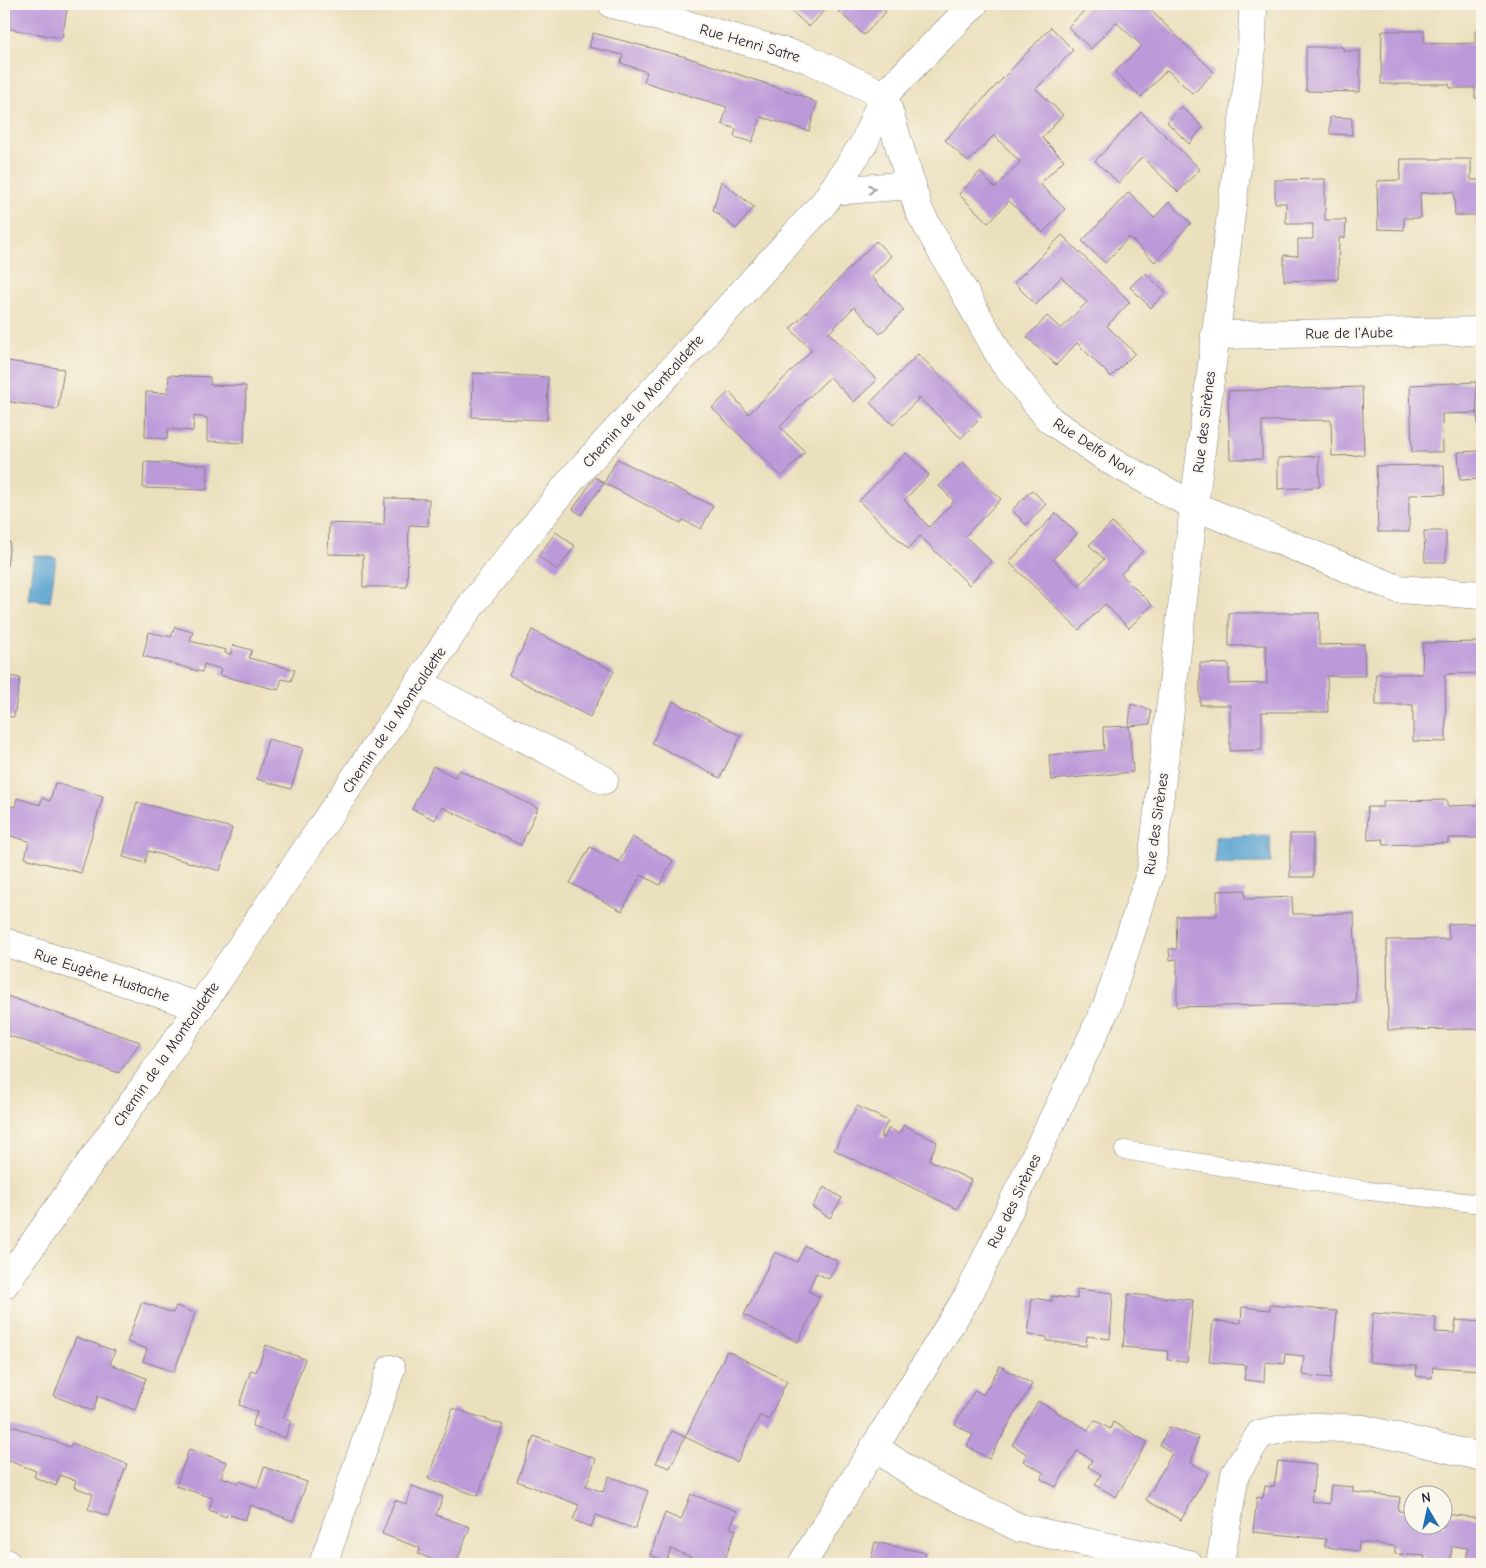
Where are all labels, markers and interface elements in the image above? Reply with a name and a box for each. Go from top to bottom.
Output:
street label: Rue Henri Satre [698,20,803,66]
one-way arrow [868,183,876,194]
street label: Rue de l'Aube [1305,323,1394,343]
street label: Chemin de la Montcaldette [579,331,708,471]
street label: Rue des Sirènes [1189,370,1219,474]
street label: Rue Delfo Novi [1050,414,1138,480]
street label: Chemin de la Montcaldette [338,643,450,797]
street label: Rue des Sirènes [1140,772,1172,876]
street label: Rue Eugène Hustache [32,945,172,1006]
street label: Chemin de la Montcaldette [109,978,223,1130]
street label: Rue des Sirènes [983,1151,1045,1251]
north arrow [1404,1486,1454,1536]
text: N [1420,1489,1432,1507]

